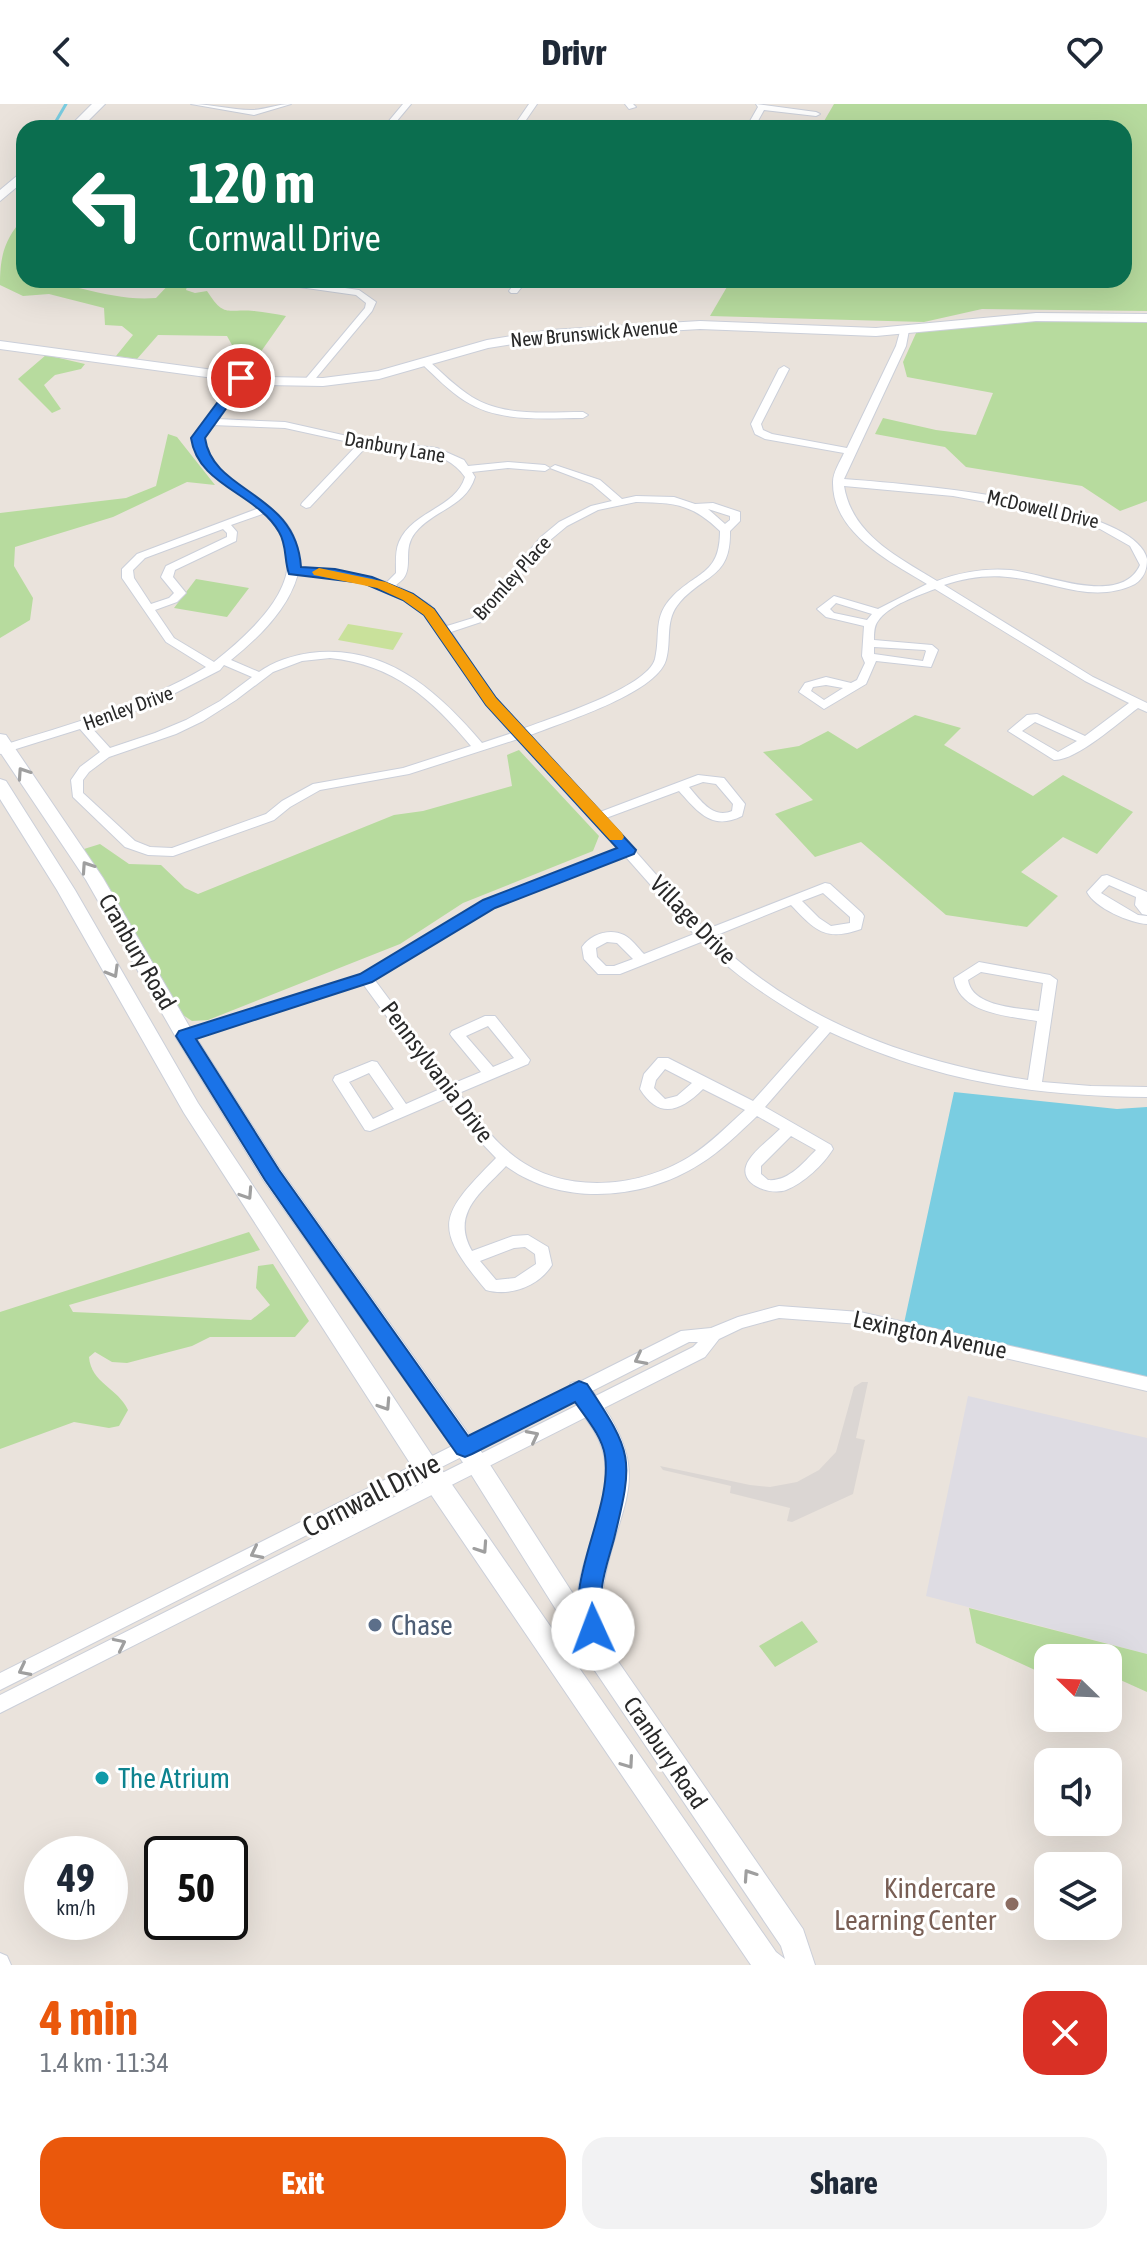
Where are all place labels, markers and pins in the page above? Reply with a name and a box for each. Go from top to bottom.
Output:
pin [207,344,275,412]
place label: Chase [391,1609,453,1641]
marker: Chase [366,1616,384,1634]
place label: The Atrium [118,1762,230,1794]
marker: The Atrium [93,1769,111,1787]
place label: Kindercare Learning Center [834,1872,997,1936]
marker: Kindercare Learning Center [1003,1895,1021,1913]

